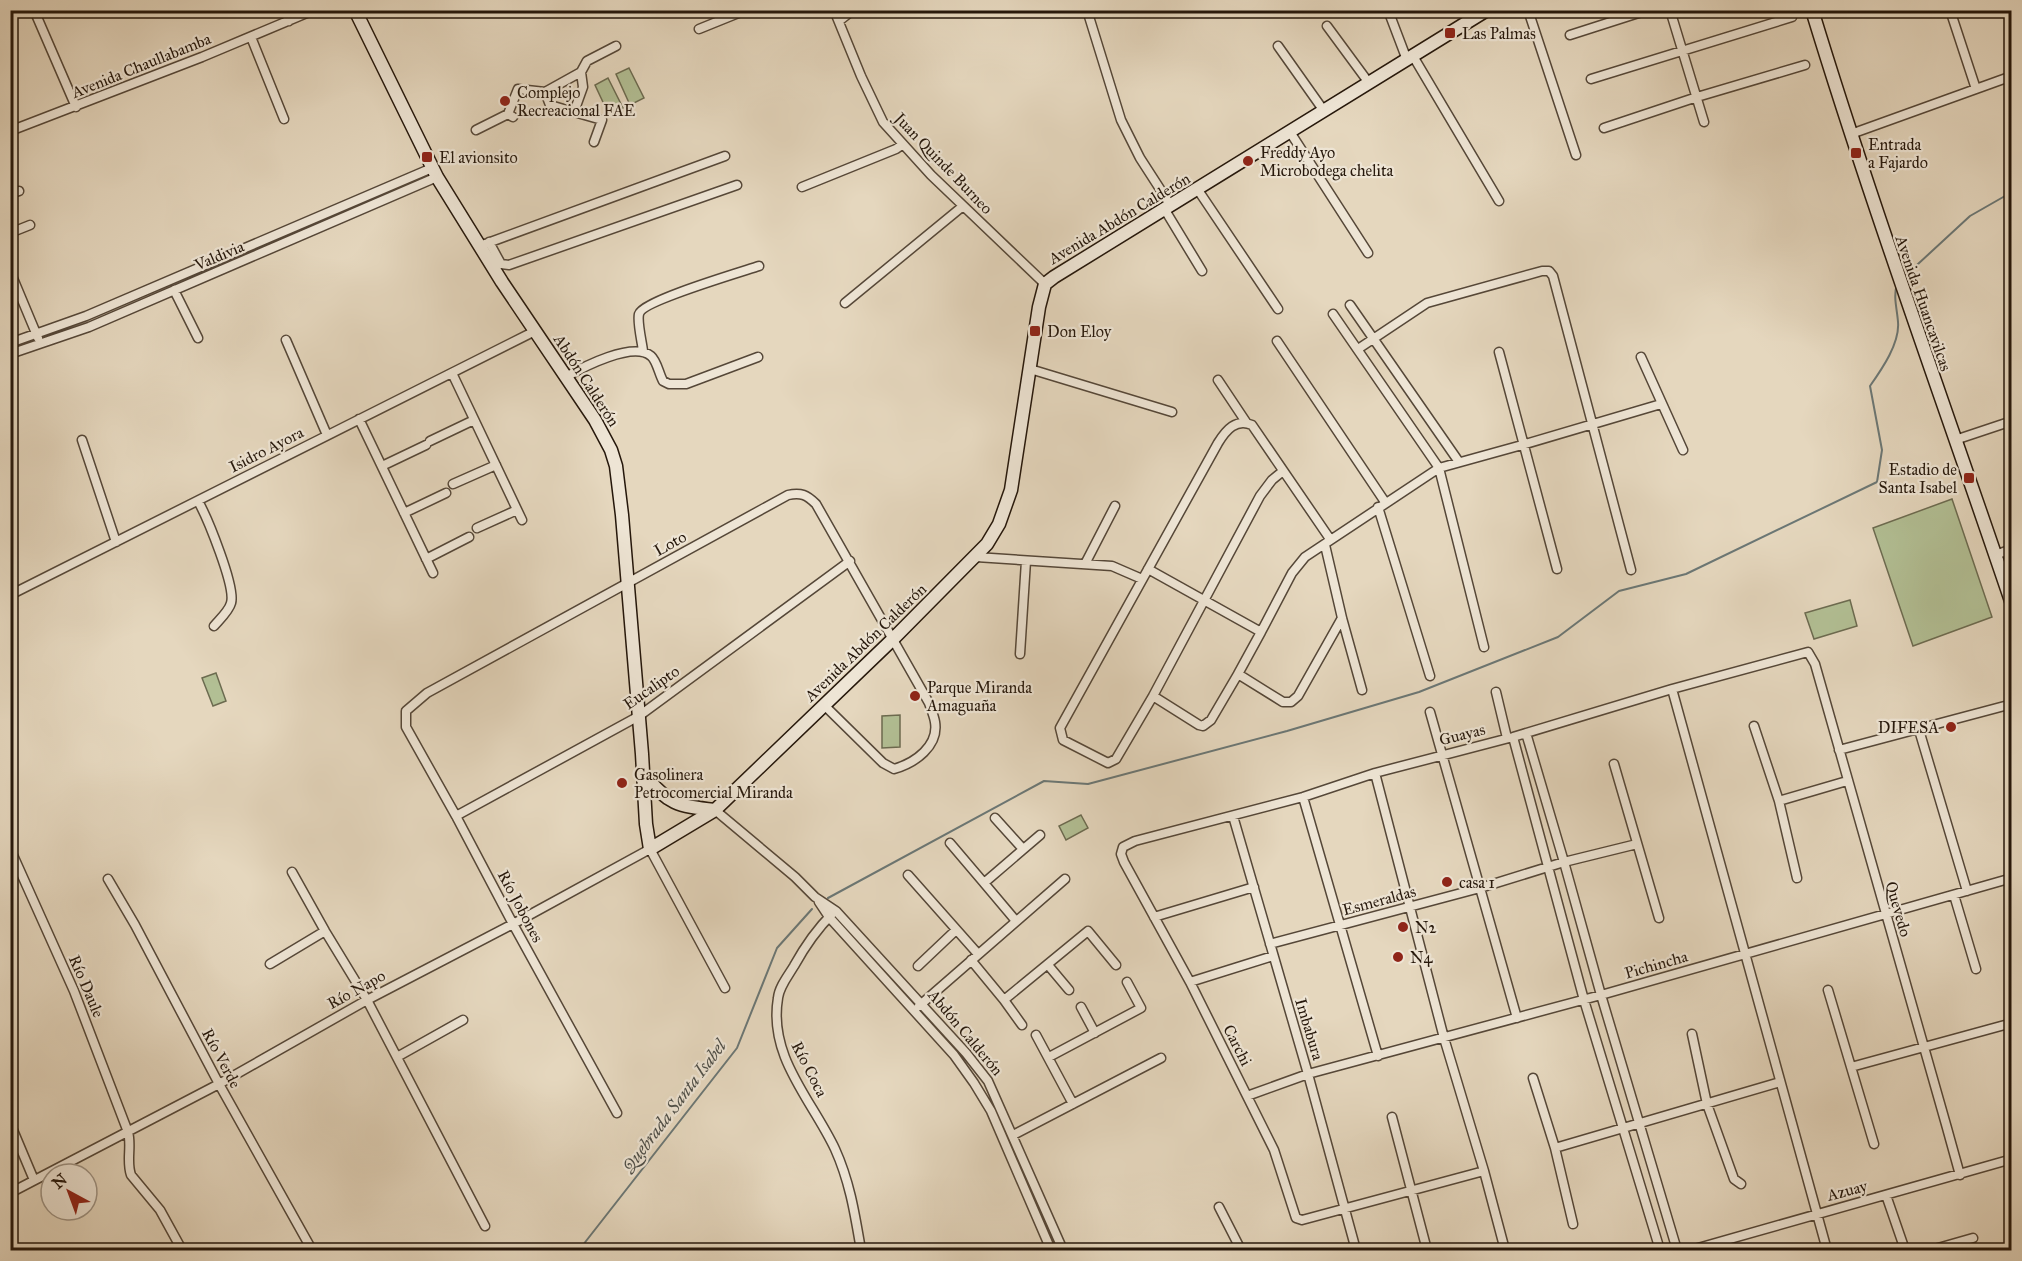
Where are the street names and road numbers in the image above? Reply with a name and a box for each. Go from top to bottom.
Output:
street label: Avenida Chaullabamba [68,29,214,102]
street label: Juan Quinde Burneo [888,107,997,219]
street label: Avenida Abdón Calderón [1044,168,1194,269]
street label: Avenida Huancavilcas [1891,232,1956,374]
street label: Valdivia [191,236,247,275]
street label: Abdón Calderón [549,330,624,430]
street label: Isidro Ayora [226,423,307,476]
street label: Loto [651,527,690,560]
street label: Avenida Abdón Calderón [800,579,930,706]
street label: Eucalipto [620,661,683,714]
street label: Guayas [1437,720,1487,749]
street label: Río Jobones [493,867,547,946]
street label: Quevedo [1882,879,1915,939]
street label: Esmeraldas [1340,882,1418,919]
street label: Pichincha [1622,946,1690,983]
street label: Río Daule [65,952,108,1021]
street label: Río Napo [324,966,389,1013]
street label: Abdón Calderón [924,985,1007,1079]
street label: Imbabura [1291,996,1328,1063]
street label: Carchi [1219,1021,1256,1070]
street label: Río Verde [198,1025,245,1091]
street label: Río Coca [788,1038,832,1100]
street label: Azuay [1824,1176,1870,1205]

